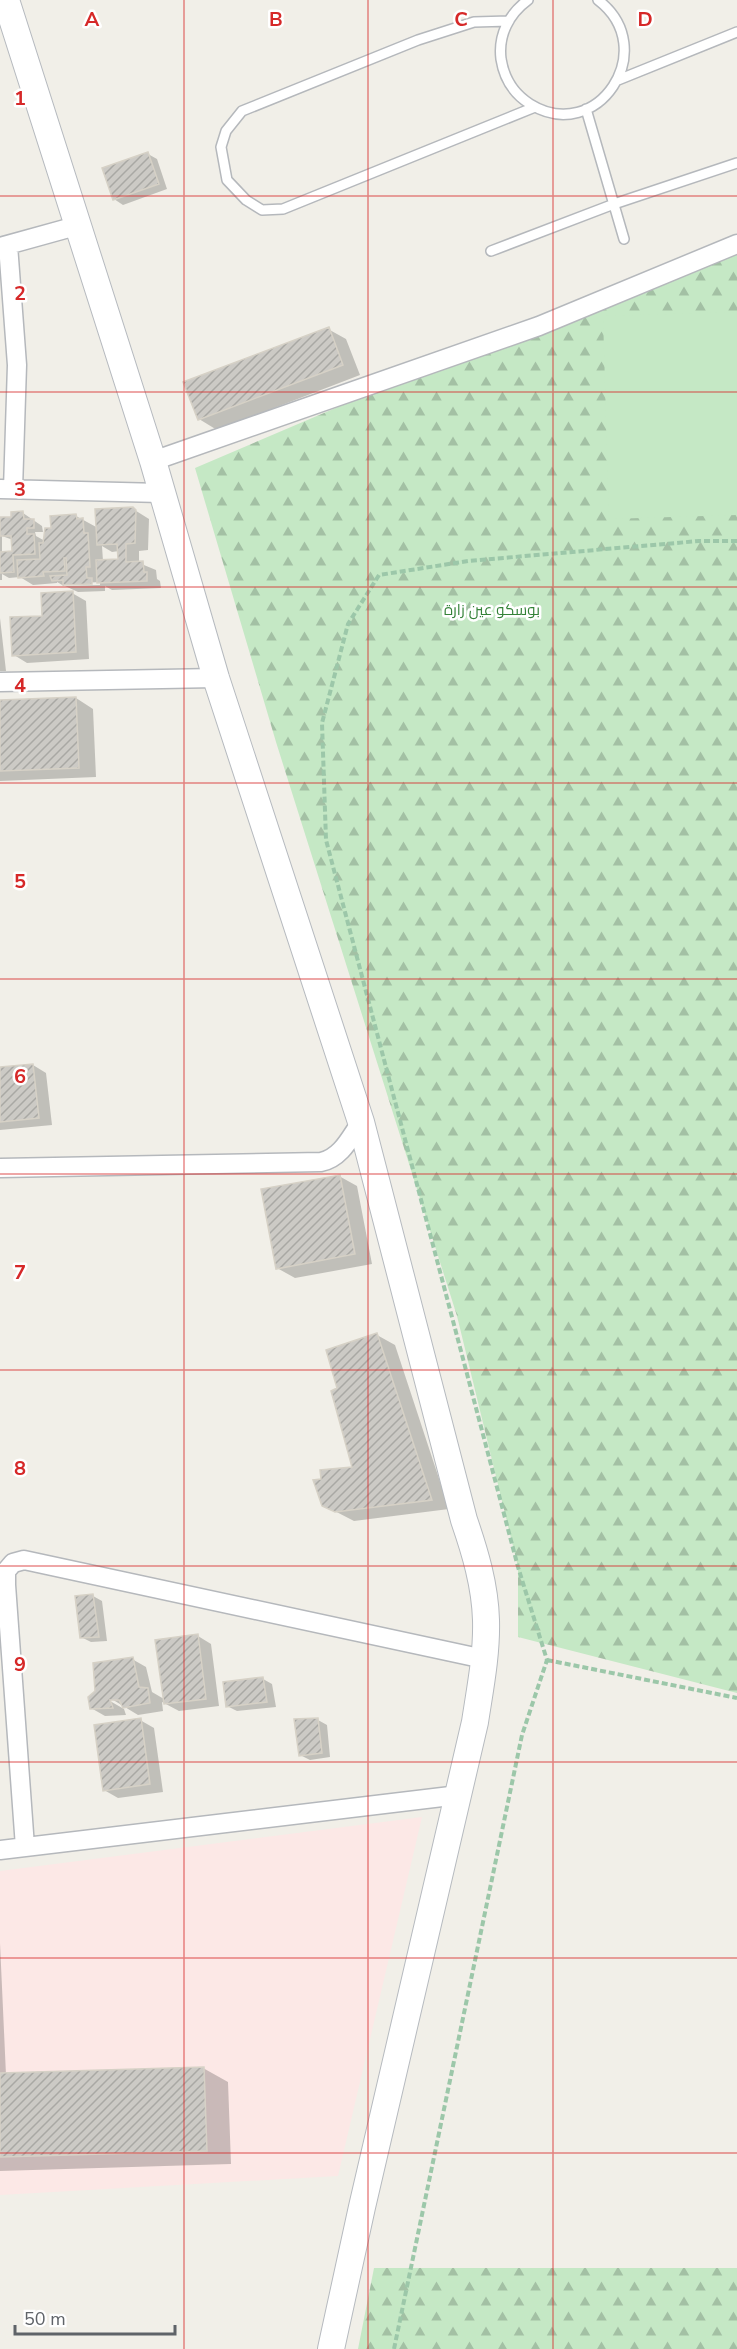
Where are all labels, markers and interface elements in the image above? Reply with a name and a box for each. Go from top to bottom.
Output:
text: A [85,6,100,33]
text: B [269,6,283,33]
text: C [454,6,468,33]
text: D [637,6,653,33]
text: 1 [14,85,26,112]
text: 2 [14,280,26,307]
text: 3 [14,476,26,503]
park label: بوسكو عين زارة [444,600,540,620]
text: 4 [14,672,26,699]
text: 5 [14,868,26,895]
text: 6 [14,1063,26,1090]
text: 7 [14,1259,26,1286]
text: 8 [14,1455,26,1482]
text: 9 [14,1651,26,1678]
scale bar [15,2298,176,2336]
text: 50 m [24,2307,66,2331]

